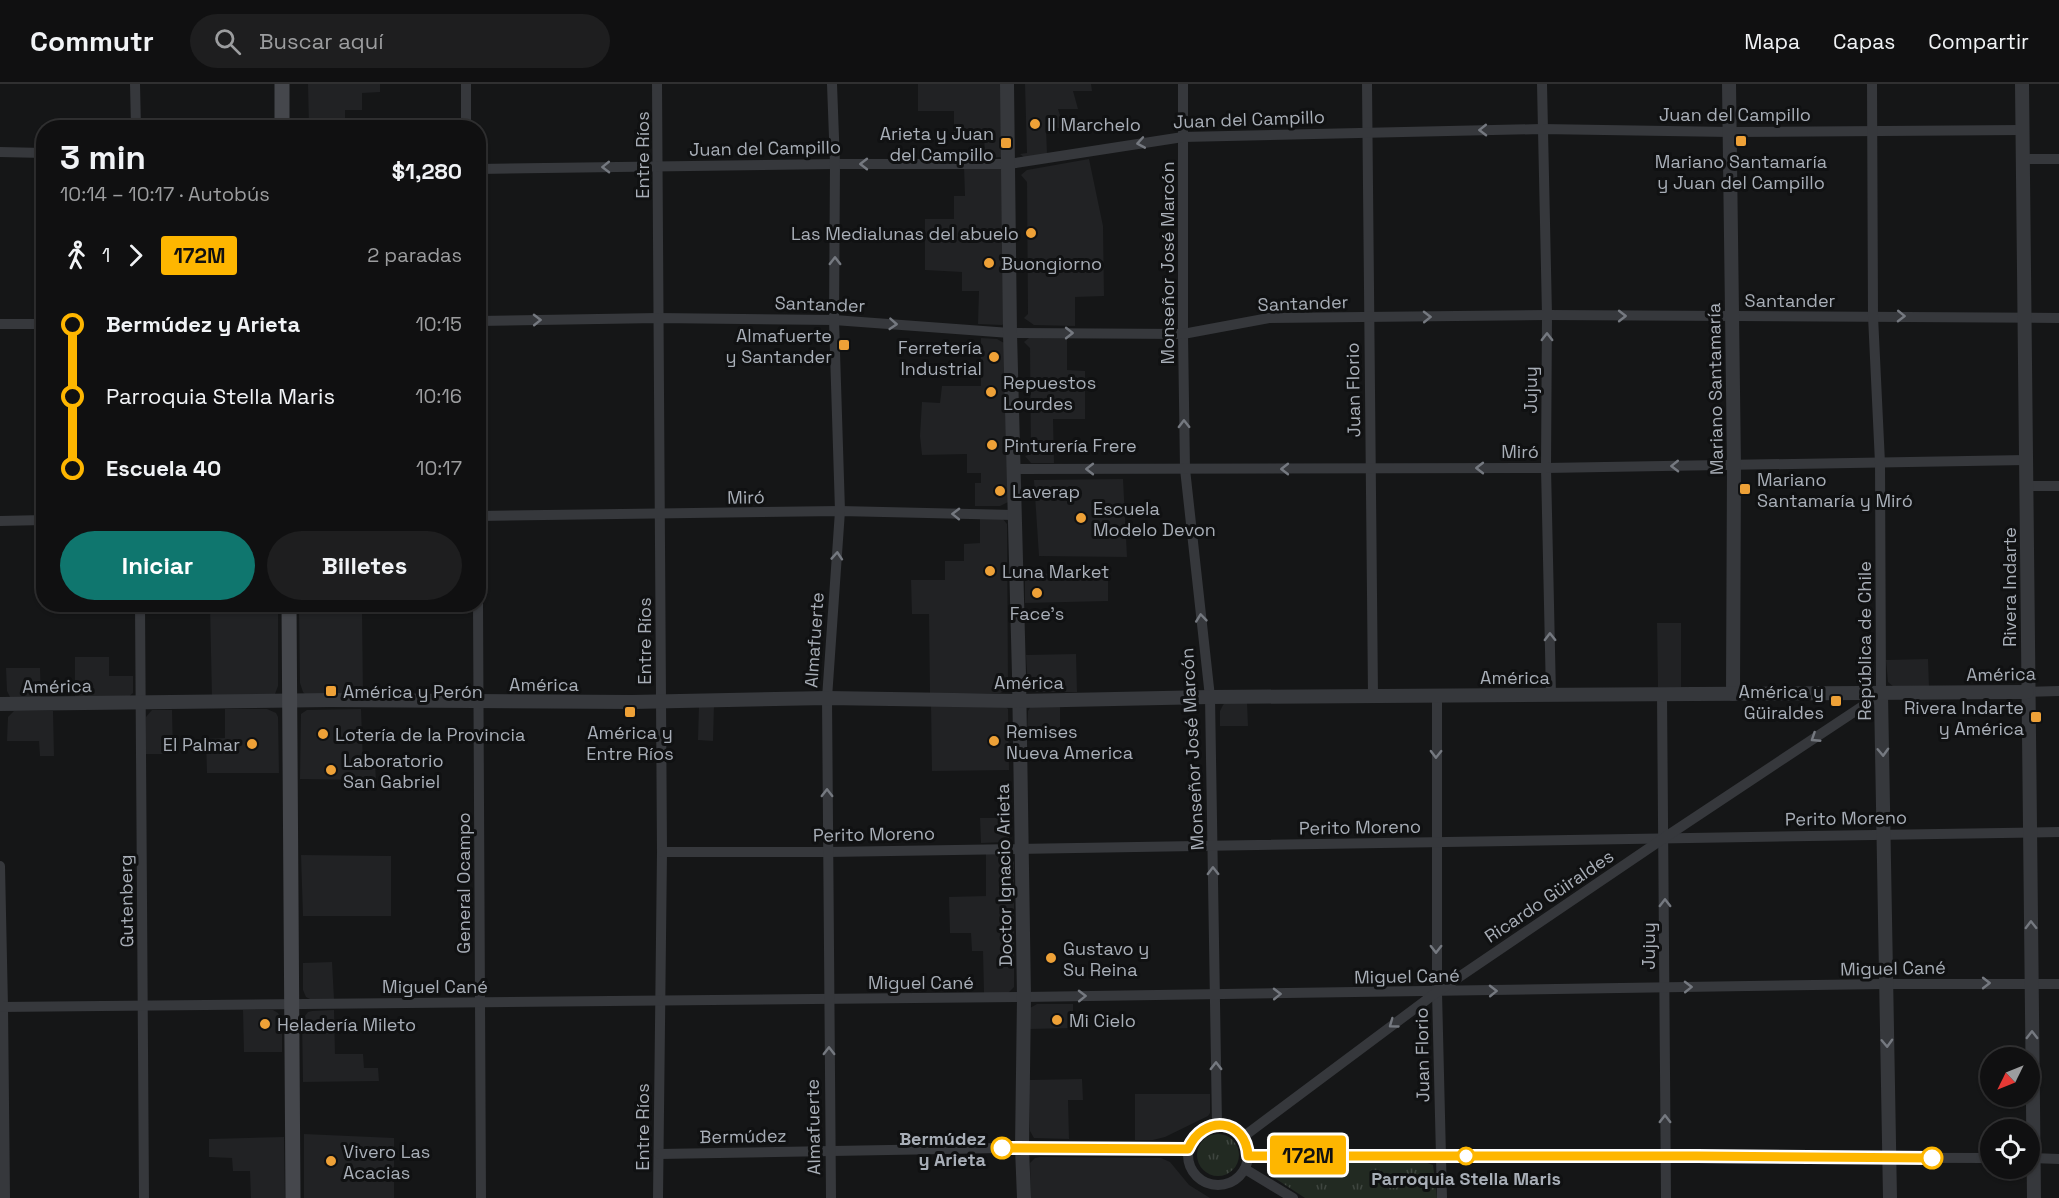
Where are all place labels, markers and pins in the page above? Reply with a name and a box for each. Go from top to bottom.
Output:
place label: Il Marchelo [1047,113,1141,136]
marker: Il Marchelo [1028,117,1042,131]
place label: Arieta y Juan del Campillo [880,122,994,166]
marker: Mariano Santamaría y Juan del Campillo [1734,134,1748,148]
marker: Arieta y Juan del Campillo [999,136,1013,150]
place label: Mariano Santamaría y Juan del Campillo [1655,150,1827,194]
place label: Las Medialunas del abuelo [791,222,1019,245]
marker: Las Medialunas del abuelo [1024,226,1038,240]
place label: Buongiorno [1001,252,1102,275]
marker: Buongiorno [982,256,996,270]
place label: Almafuerte y Santander [726,324,832,368]
place label: Ferretería Industrial [898,336,982,380]
marker: Almafuerte y Santander [837,338,851,352]
marker: Ferretería Industrial [987,350,1001,364]
place label: Repuestos Lourdes [1003,371,1096,415]
marker: Repuestos Lourdes [984,385,998,399]
place label: Pinturería Frere [1004,434,1137,457]
marker: Pinturería Frere [985,438,999,452]
place label: Mariano Santamaría y Miró [1757,468,1913,512]
place label: Laverap [1012,480,1080,503]
marker: Mariano Santamaría y Miró [1738,482,1752,496]
marker: Laverap [993,484,1007,498]
place label: Escuela Modelo Devon [1093,497,1216,541]
marker: Escuela Modelo Devon [1074,511,1088,525]
place label: Luna Market [1002,560,1109,583]
marker: Luna Market [983,564,997,578]
marker: Face's [1030,586,1044,600]
place label: Face's [1010,602,1064,625]
place label: América y Perón [343,680,483,703]
place label: América y Güiraldes [1739,680,1824,724]
marker: América y Perón [324,684,338,698]
marker: América y Güiraldes [1829,694,1843,708]
place label: Rivera Indarte y América [1904,696,2024,740]
marker: América y Entre Ríos [623,705,637,719]
marker: Rivera Indarte y América [2029,710,2043,724]
place label: Remises Nueva America [1006,720,1133,764]
place label: América y Entre Ríos [586,721,674,765]
place label: Lotería de la Provincia [335,723,525,746]
marker: Lotería de la Provincia [316,727,330,741]
place label: El Palmar [163,733,240,756]
marker: Remises Nueva America [987,734,1001,748]
marker: El Palmar [245,737,259,751]
place label: Laboratorio San Gabriel [343,749,444,793]
marker: Laboratorio San Gabriel [324,763,338,777]
place label: Gustavo y Su Reina [1063,937,1149,981]
marker: Gustavo y Su Reina [1044,951,1058,965]
place label: Mi Cielo [1069,1009,1136,1032]
place label: Heladería Mileto [277,1013,416,1036]
marker: Mi Cielo [1050,1013,1064,1027]
marker: Heladería Mileto [258,1017,272,1031]
place label: Bermúdez y Arieta [899,1127,987,1171]
marker: Bermúdez y Arieta [991,1137,1013,1159]
place label: Vivero Las Acacias [343,1140,430,1184]
marker: Parroquia Stella Maris [1457,1147,1475,1165]
unlabelled marker [1921,1147,1943,1169]
marker: Vivero Las Acacias [324,1154,338,1168]
place label: Parroquia Stella Maris [1371,1167,1561,1190]

